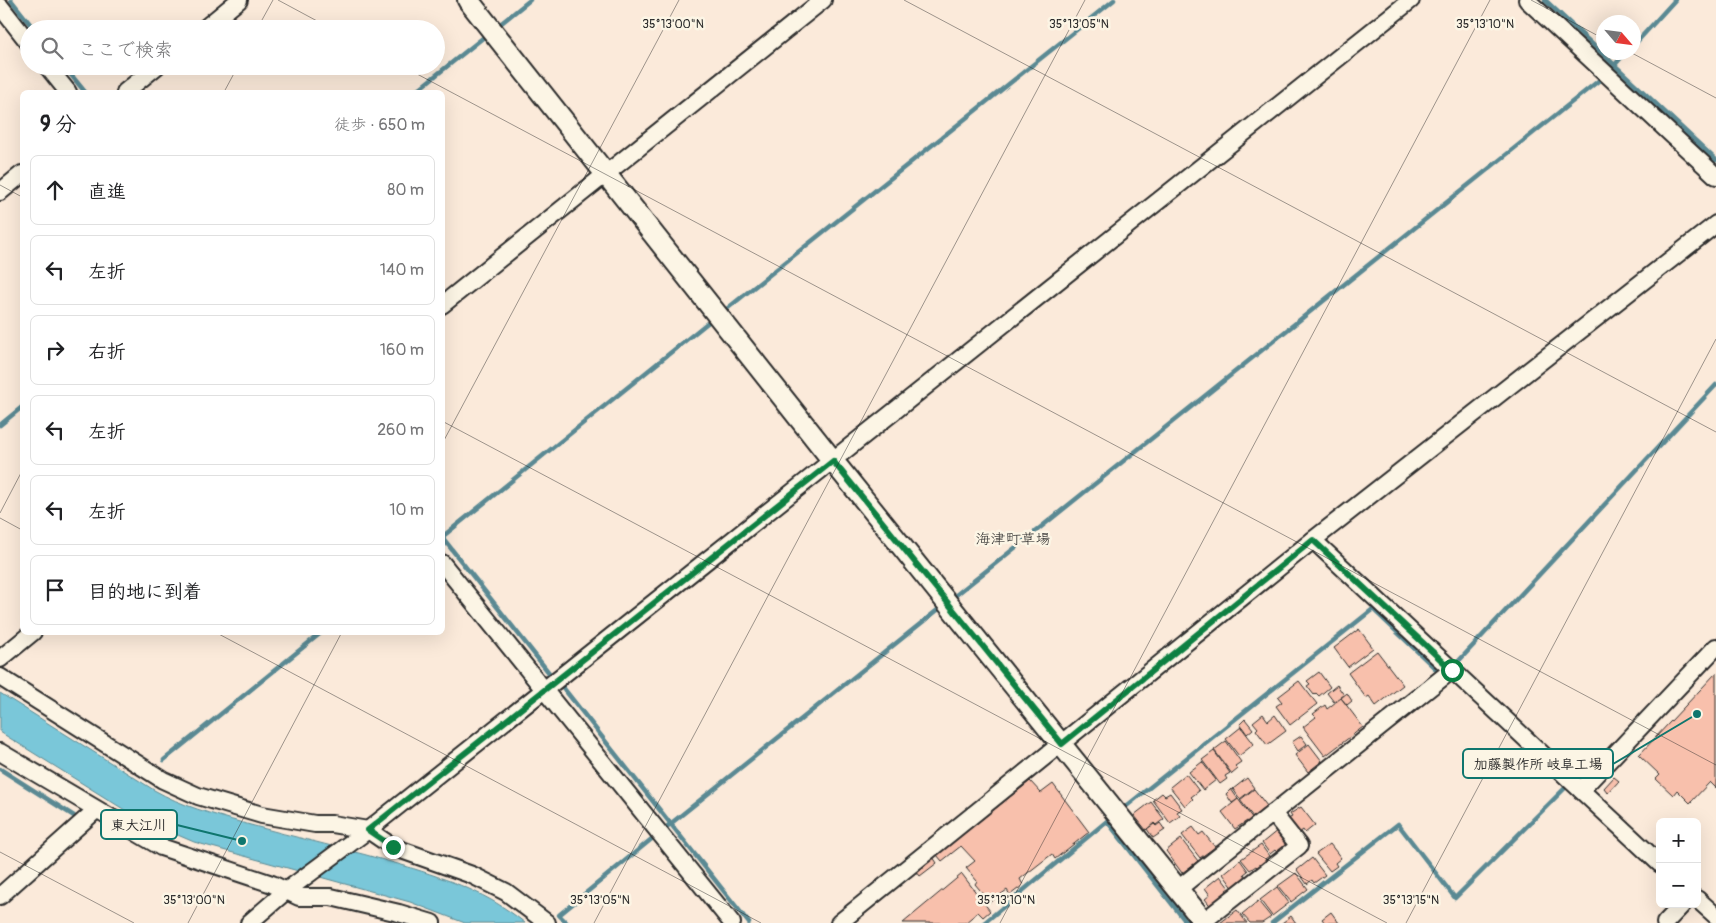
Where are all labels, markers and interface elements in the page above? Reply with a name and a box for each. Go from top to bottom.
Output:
north arrow [1596,15,1641,60]
text: 35°13'00"N [642,17,704,32]
text: 35°13'05"N [1049,17,1109,32]
text: 35°13'10"N [1456,17,1514,32]
search box [20,20,445,75]
icon: search [38,34,66,62]
text: ここで検索 [78,38,173,62]
text: 9 分 [40,111,76,138]
text: 徒歩 · 650 m [334,115,425,135]
icon: ahead [41,176,69,204]
text: 直進 [88,180,126,204]
text: 80 m [387,180,424,200]
icon: left [41,256,69,284]
text: 左折 [88,260,126,284]
text: 140 m [380,260,424,280]
icon: right [41,336,69,364]
text: 右折 [88,340,126,364]
text: 160 m [380,340,424,360]
icon: left [41,416,69,444]
text: 左折 [88,420,126,444]
text: 260 m [377,420,424,440]
icon: left [41,496,69,524]
text: 左折 [88,500,126,524]
text: 10 m [389,500,424,520]
district label: 海津町草場 [975,530,1051,549]
icon: arrive [41,576,69,604]
text: 目的地に到着 [88,580,202,604]
route start [1441,659,1464,682]
callout: 加藤製作所 岐阜工場 [1463,749,1613,778]
text: 加藤製作所 岐阜工場 [1473,756,1603,773]
callout: 東大江川 [101,810,177,839]
text: 東大江川 [111,817,167,834]
map controls [1656,818,1701,908]
button: + [1656,818,1701,863]
route end [382,836,405,859]
button: − [1656,863,1701,908]
text: 35°13'00"N [163,893,225,908]
text: 35°13'05"N [570,893,630,908]
text: 35°13'10"N [977,893,1035,908]
text: 35°13'15"N [1383,893,1439,908]

